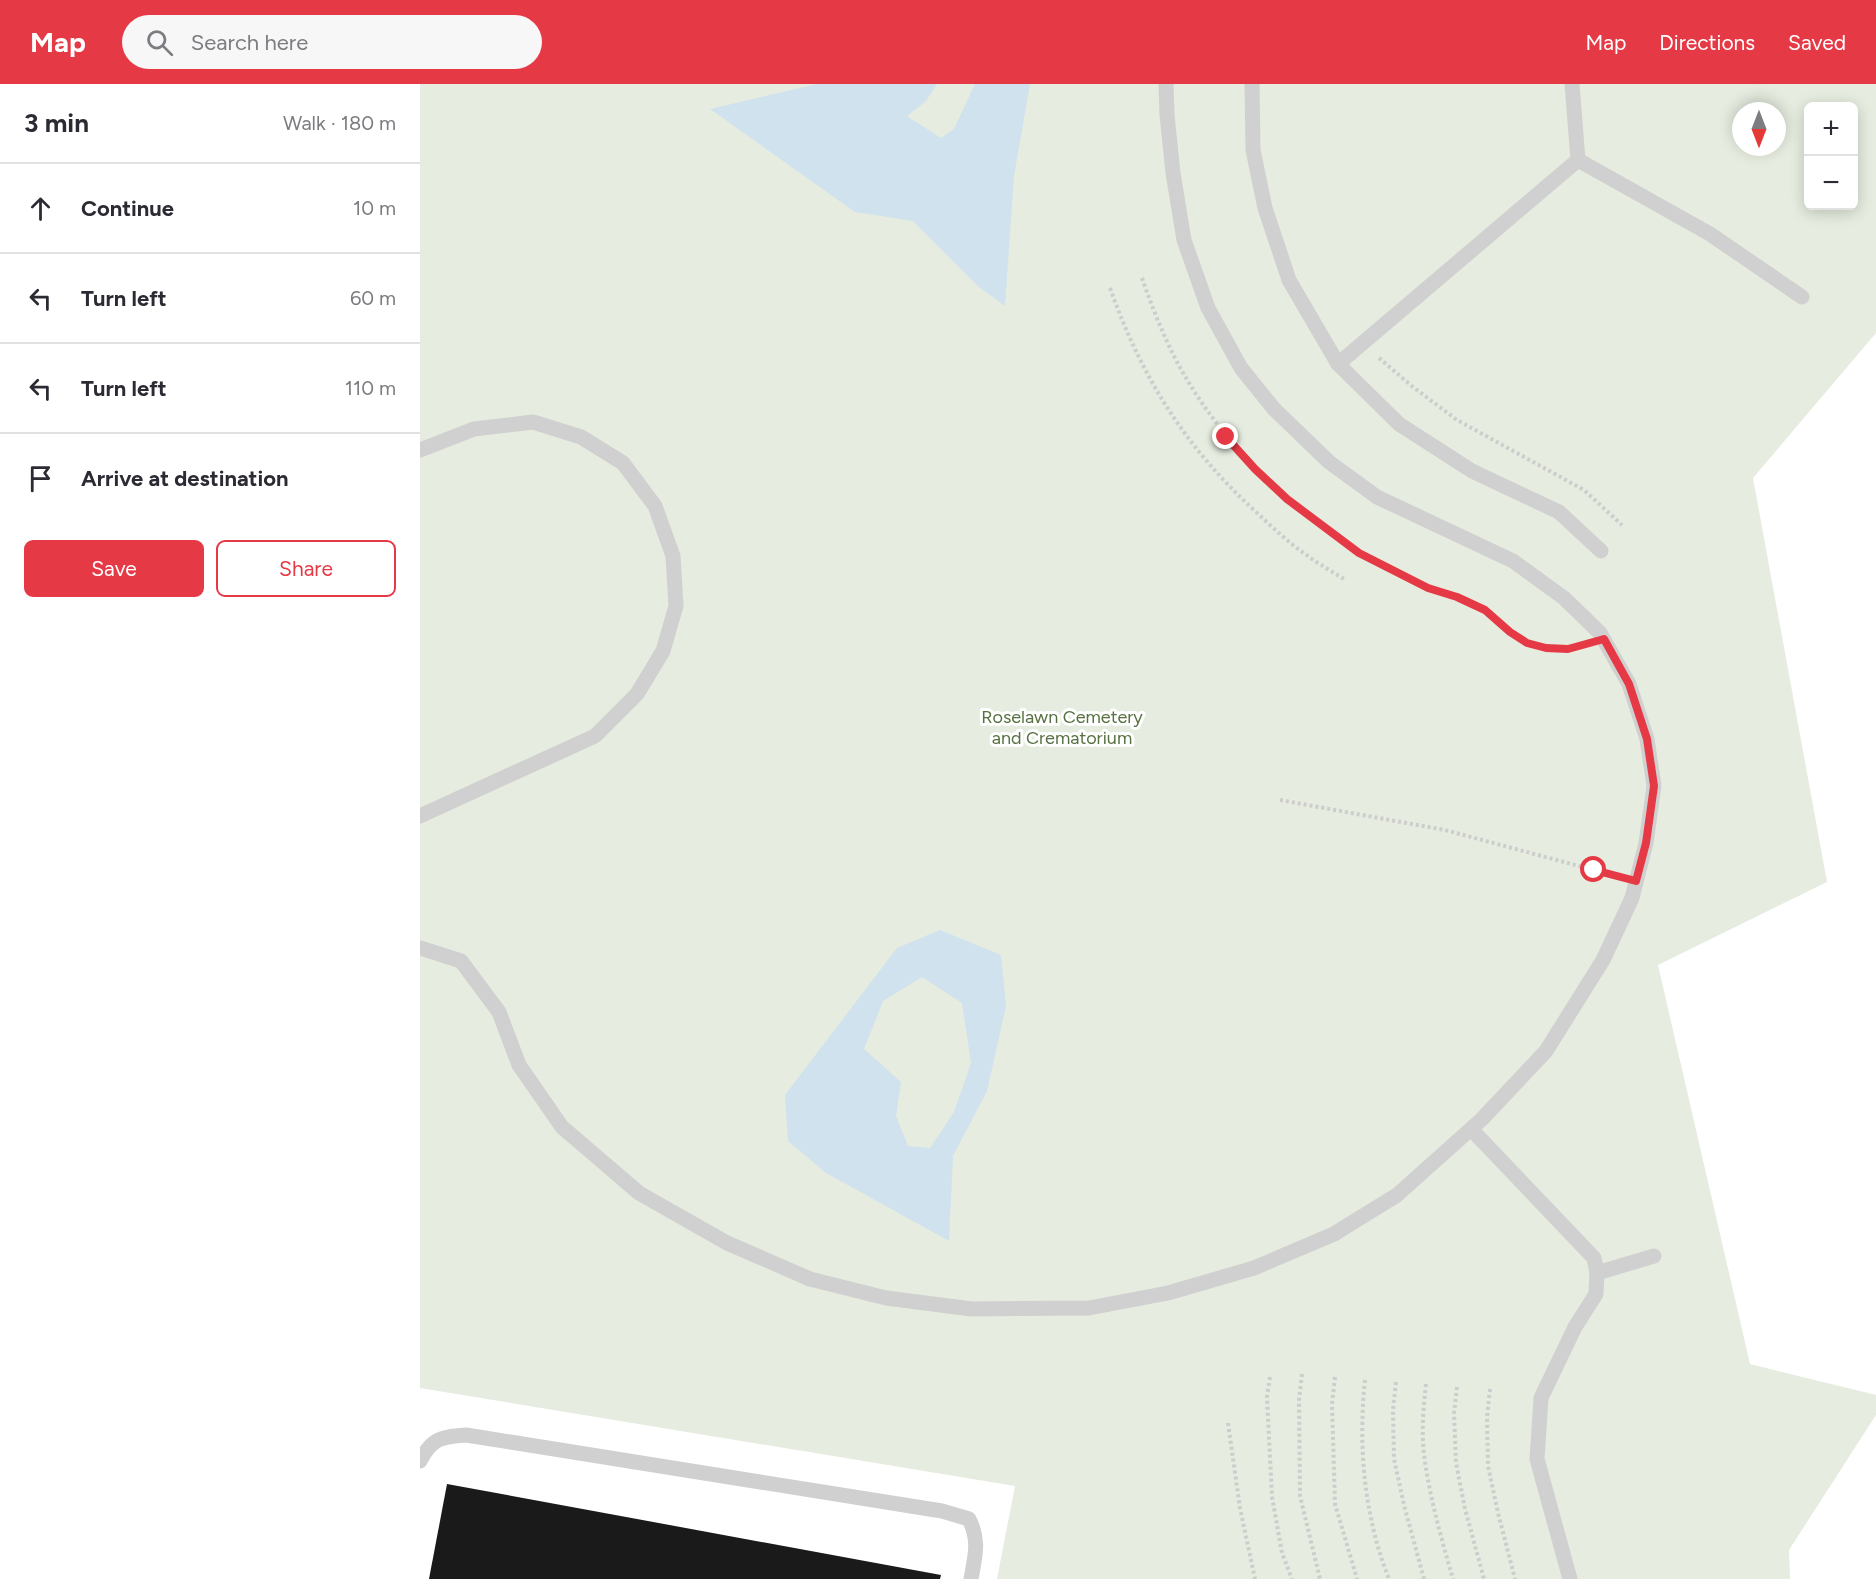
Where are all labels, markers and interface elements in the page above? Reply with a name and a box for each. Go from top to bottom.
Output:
search box [122,15,542,69]
text: Map [30,25,86,59]
icon: search [143,26,176,59]
text: Search here [191,29,308,56]
text: Map [1585,30,1626,55]
text: Directions [1659,30,1755,55]
text: Saved [1788,30,1846,55]
north arrow [1732,102,1786,156]
map controls [1804,102,1858,210]
button: + [1804,102,1858,156]
text: 3 min [24,107,89,139]
text: Walk · 180 m [283,111,396,135]
button: − [1804,156,1858,210]
icon: ahead [24,192,57,225]
text: Continue [81,195,174,222]
text: 10 m [353,196,396,220]
icon: left [24,282,57,315]
text: Turn left [81,285,167,312]
text: 60 m [350,286,396,310]
icon: left [24,372,57,405]
text: Turn left [81,375,167,402]
text: 110 m [345,376,396,400]
route end [1212,423,1238,449]
icon: arrive [24,462,57,495]
text: Arrive at destination [81,465,289,492]
button: Save [24,540,204,597]
button: Share [216,540,396,597]
park label: Roselawn Cemetery and Crematorium [981,706,1143,749]
route start [1580,856,1606,882]

